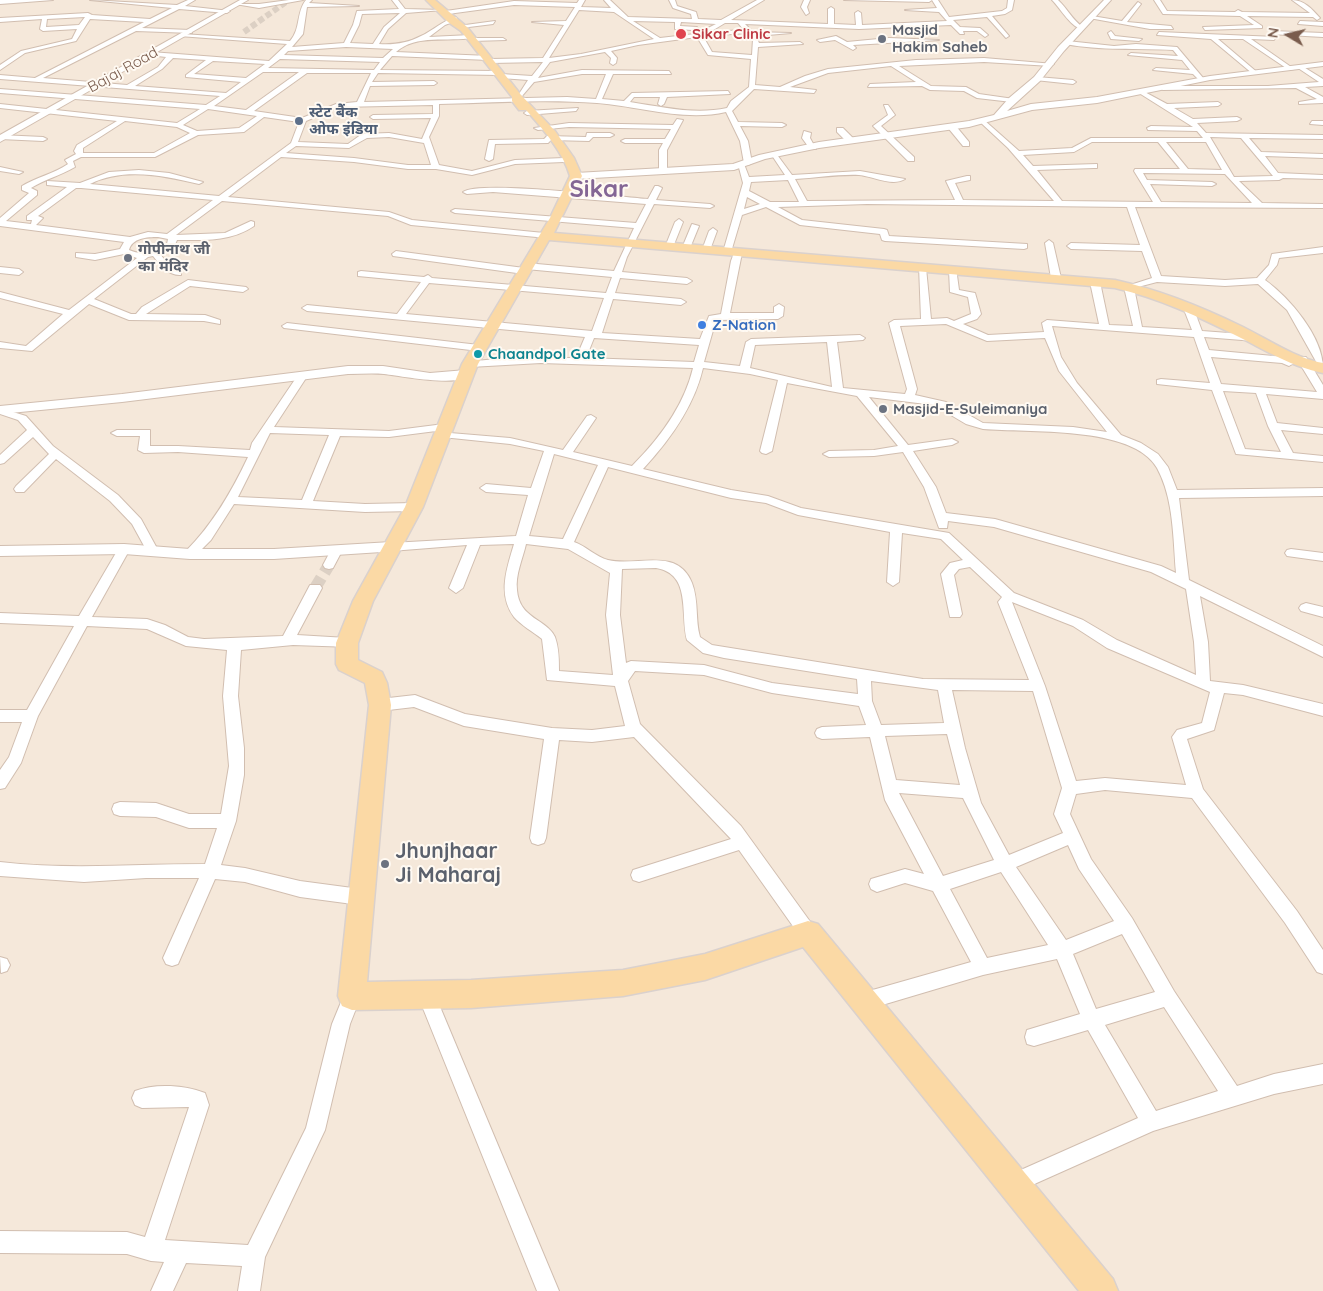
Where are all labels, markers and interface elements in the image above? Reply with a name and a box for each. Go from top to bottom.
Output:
north arrow [1263,10,1313,60]
place label: Masjid Hakim Saheb [892,21,988,56]
place label: Sikar Clinic [692,25,770,43]
text: N [1263,26,1283,39]
marker: Sikar Clinic [674,27,688,41]
marker: Masjid Hakim Saheb [876,33,888,45]
street label: Bajaj Road [85,43,161,97]
place label: स्टेट बेैंक ओफ इंडिया [309,103,378,138]
marker: स्टेट बेैंक ओफ इंडिया [293,115,305,127]
district label: Sikar [569,176,629,204]
place label: गोपीनाथ जी का मंदिर [138,240,210,275]
marker: गोपीनाथ जी का मंदिर [122,252,134,264]
place label: Z-Nation [712,316,776,334]
marker: Z-Nation [696,319,708,331]
place label: Chaandpol Gate [488,345,606,363]
marker: Chaandpol Gate [472,348,484,360]
place label: Masjid-E-Suleimaniya [893,400,1047,418]
marker: Masjid-E-Suleimaniya [877,403,889,415]
place label: Jhunjhaar Ji Maharaj [395,839,501,889]
marker: Jhunjhaar Ji Maharaj [379,858,391,870]

